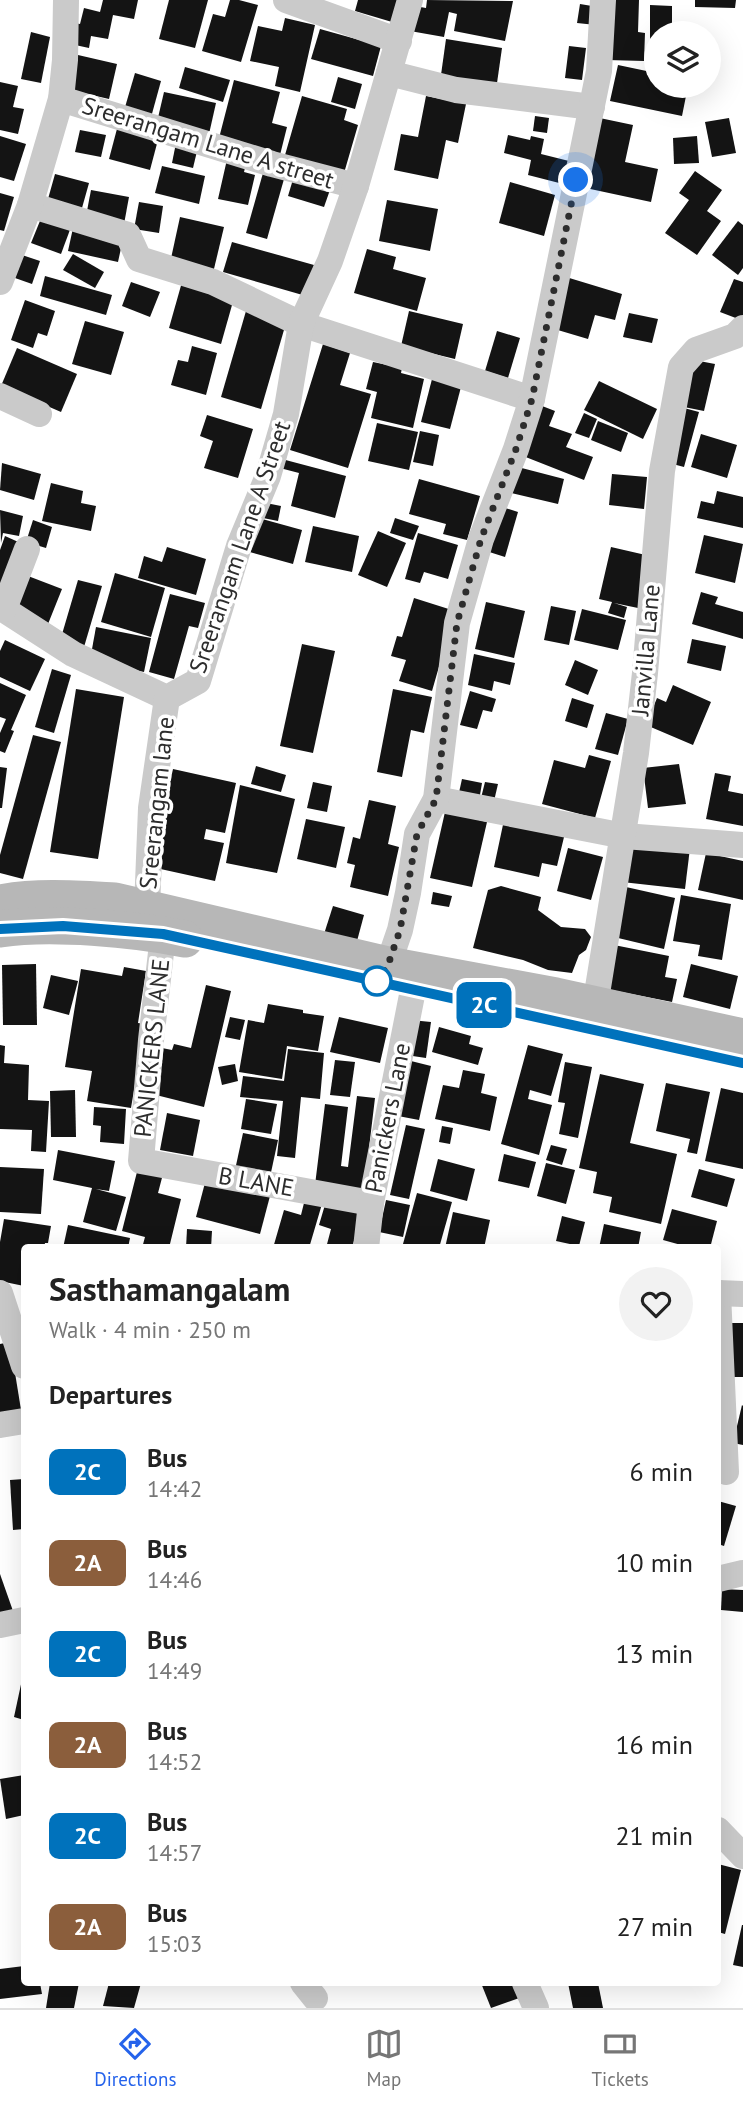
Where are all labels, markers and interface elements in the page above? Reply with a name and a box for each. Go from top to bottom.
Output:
map controls [644,21,721,98]
button: layers [644,21,721,98]
street label: Sreerangam Lane A street [78,89,338,196]
your location [558,162,593,197]
street label: Sreerangam Lane A Street [182,417,297,677]
street label: Janvilla Lane [624,583,667,718]
street label: Sreerangam lane [132,715,181,891]
street label: PANICKERS LANE [127,957,176,1139]
unlabelled marker [362,966,392,996]
line badge: 2C [452,982,516,1028]
text: 2C [470,989,498,1020]
street label: Panickers Lane [358,1040,417,1196]
street label: B LANE [216,1160,296,1203]
text: Sasthamangalam [49,1267,290,1310]
button: heart [619,1267,693,1341]
text: Walk · 4 min · 250 m [49,1315,251,1344]
text: Departures [49,1378,172,1411]
text: Bus [147,1441,187,1474]
text: 6 min [630,1455,693,1488]
text: 2C [74,1456,101,1487]
text: 14:42 [147,1474,202,1503]
text: Bus [147,1532,187,1565]
text: 10 min [615,1546,693,1579]
text: 2A [73,1547,102,1578]
text: 14:46 [147,1565,202,1594]
text: Bus [147,1623,187,1656]
text: 13 min [615,1637,693,1670]
text: 2C [74,1638,101,1669]
text: 14:49 [147,1656,202,1685]
text: Bus [147,1714,187,1747]
text: 16 min [615,1728,693,1761]
text: 2A [73,1729,102,1760]
text: 14:52 [147,1747,202,1776]
text: Bus [147,1805,187,1838]
text: 21 min [615,1819,693,1852]
text: 2C [74,1820,101,1851]
text: 14:57 [147,1838,202,1867]
text: Bus [147,1896,187,1929]
text: 27 min [617,1910,693,1943]
text: 2A [73,1911,102,1942]
text: 15:03 [147,1929,202,1958]
tab: Directions [94,2025,176,2091]
tab: Map [365,2025,403,2091]
tab: Tickets [592,2025,649,2091]

